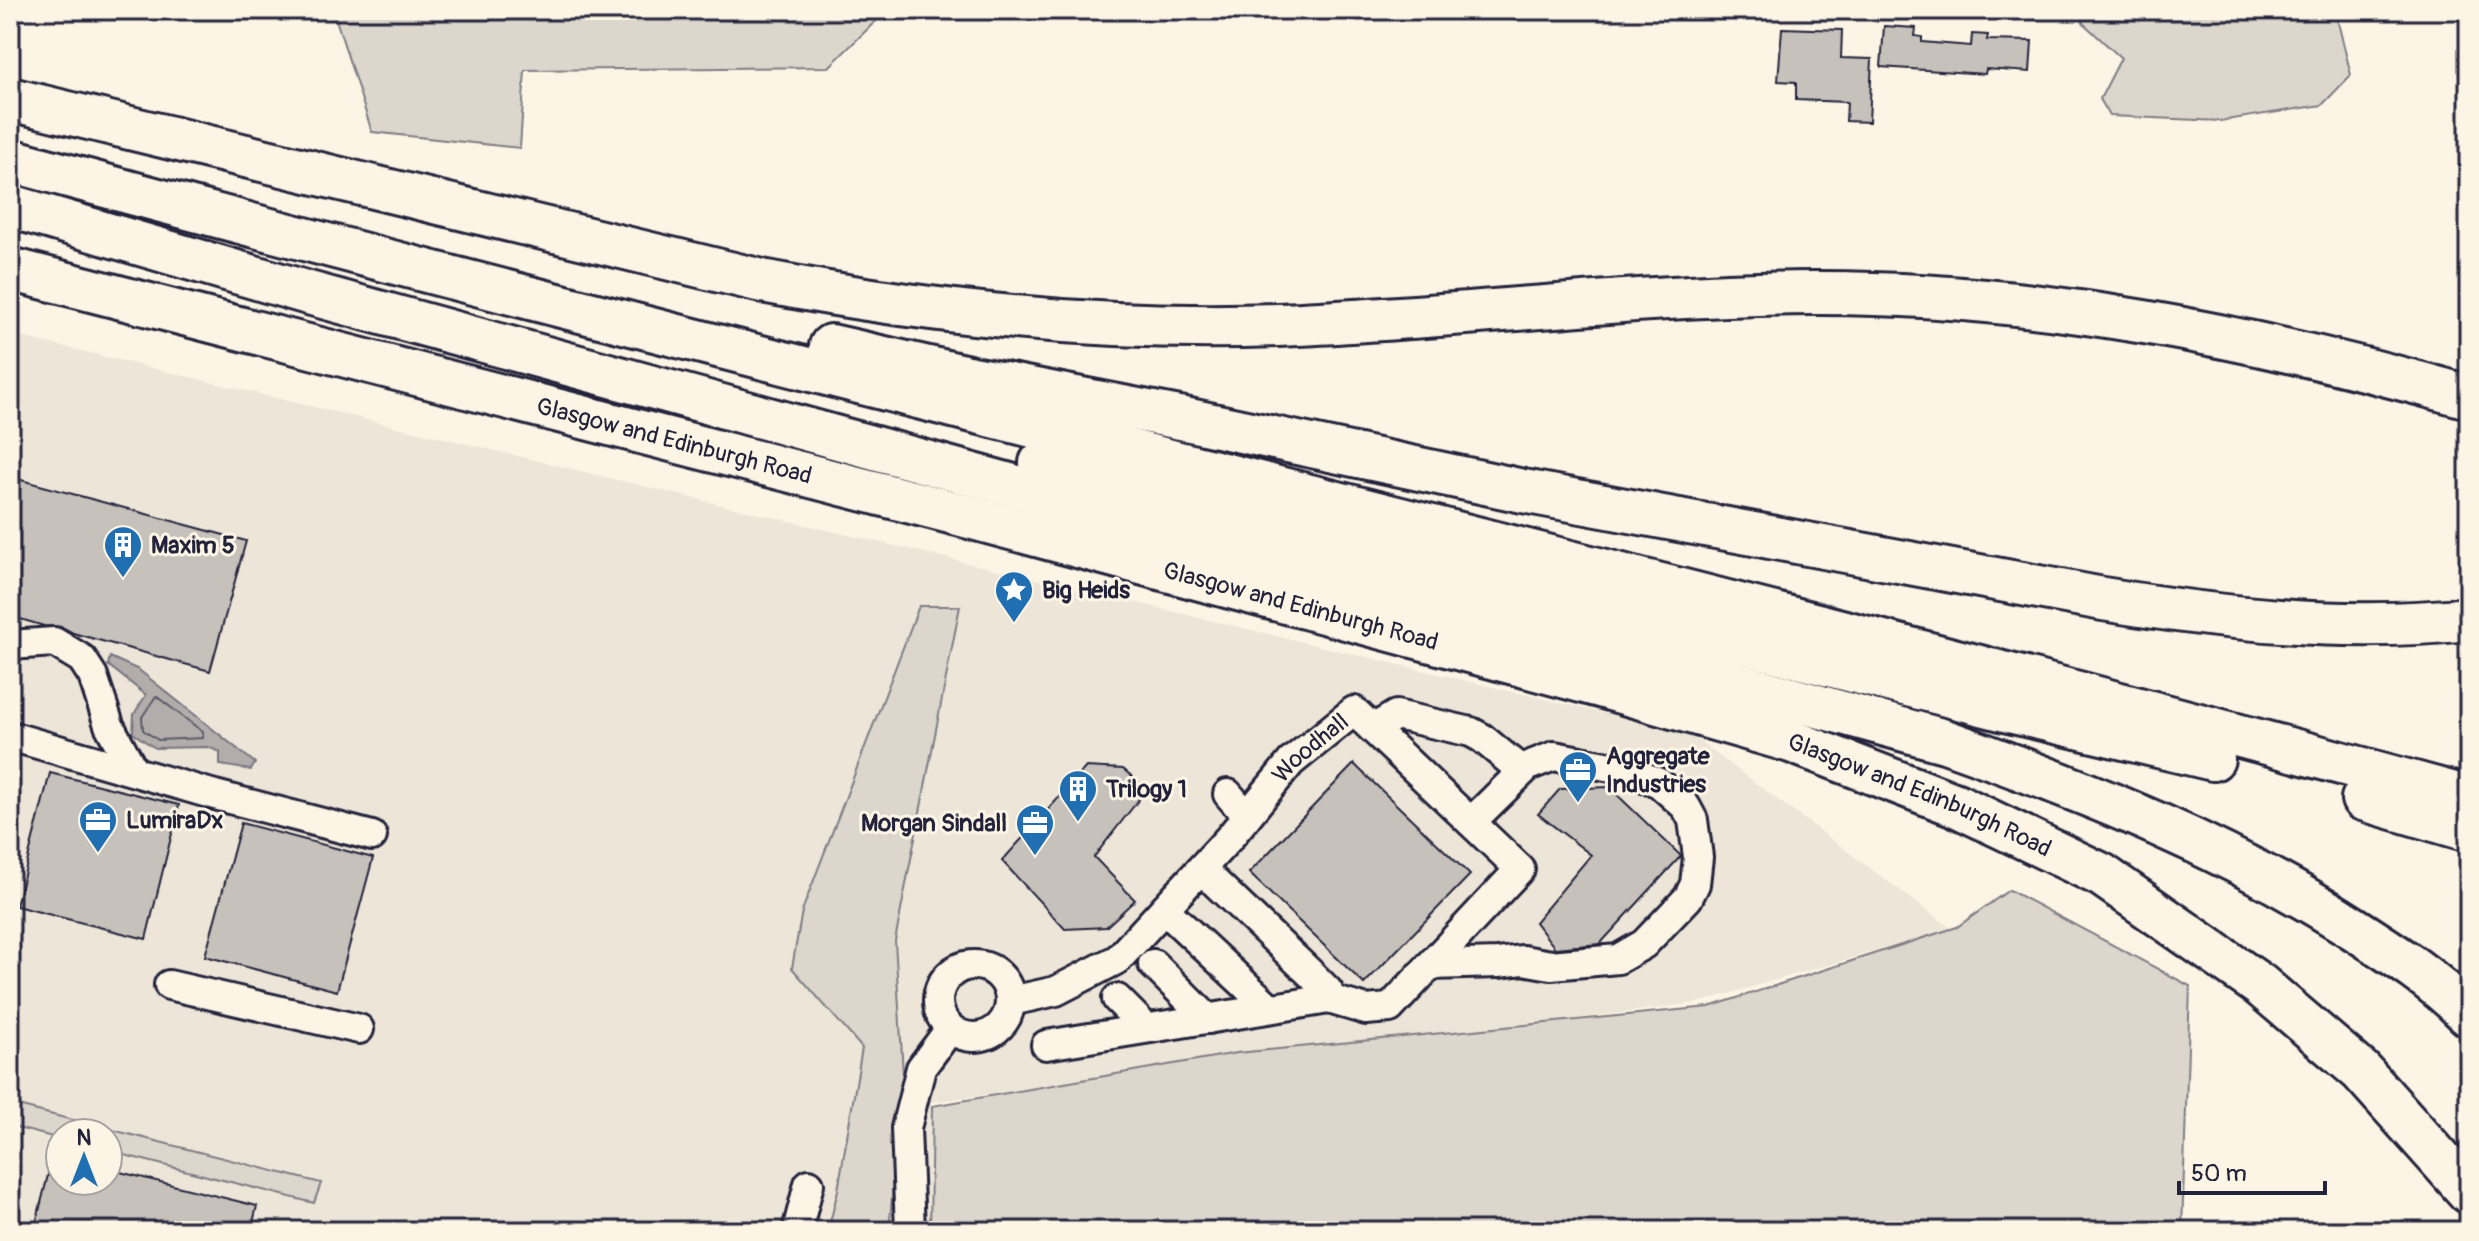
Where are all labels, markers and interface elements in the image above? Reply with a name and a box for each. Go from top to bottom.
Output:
street label: Glasgow and Edinburgh Road [533,391,815,490]
building icon: Maxim 5 [102,524,144,579]
place label: Maxim 5 [151,531,235,560]
street label: Glasgow and Edinburgh Road [1160,555,1441,657]
place icon: Big Heids [993,569,1035,624]
place label: Big Heids [1042,576,1130,605]
street label: Woodhall [1266,707,1354,788]
street label: Glasgow and Edinburgh Road [1784,727,2056,863]
place label: Aggregate Industries [1606,742,1711,799]
office icon: Aggregate Industries [1557,749,1599,804]
building icon: Trilogy 1 [1057,768,1099,823]
place label: Trilogy 1 [1105,775,1187,804]
office icon: LumiraDx [77,799,119,854]
office icon: Morgan Sindall [1014,802,1056,857]
place label: LumiraDx [126,806,223,835]
place label: Morgan Sindall [861,809,1007,838]
north arrow [44,1117,124,1197]
text: N [77,1124,92,1152]
scale bar [2179,1145,2325,1195]
text: 50 m [2191,1159,2247,1188]

